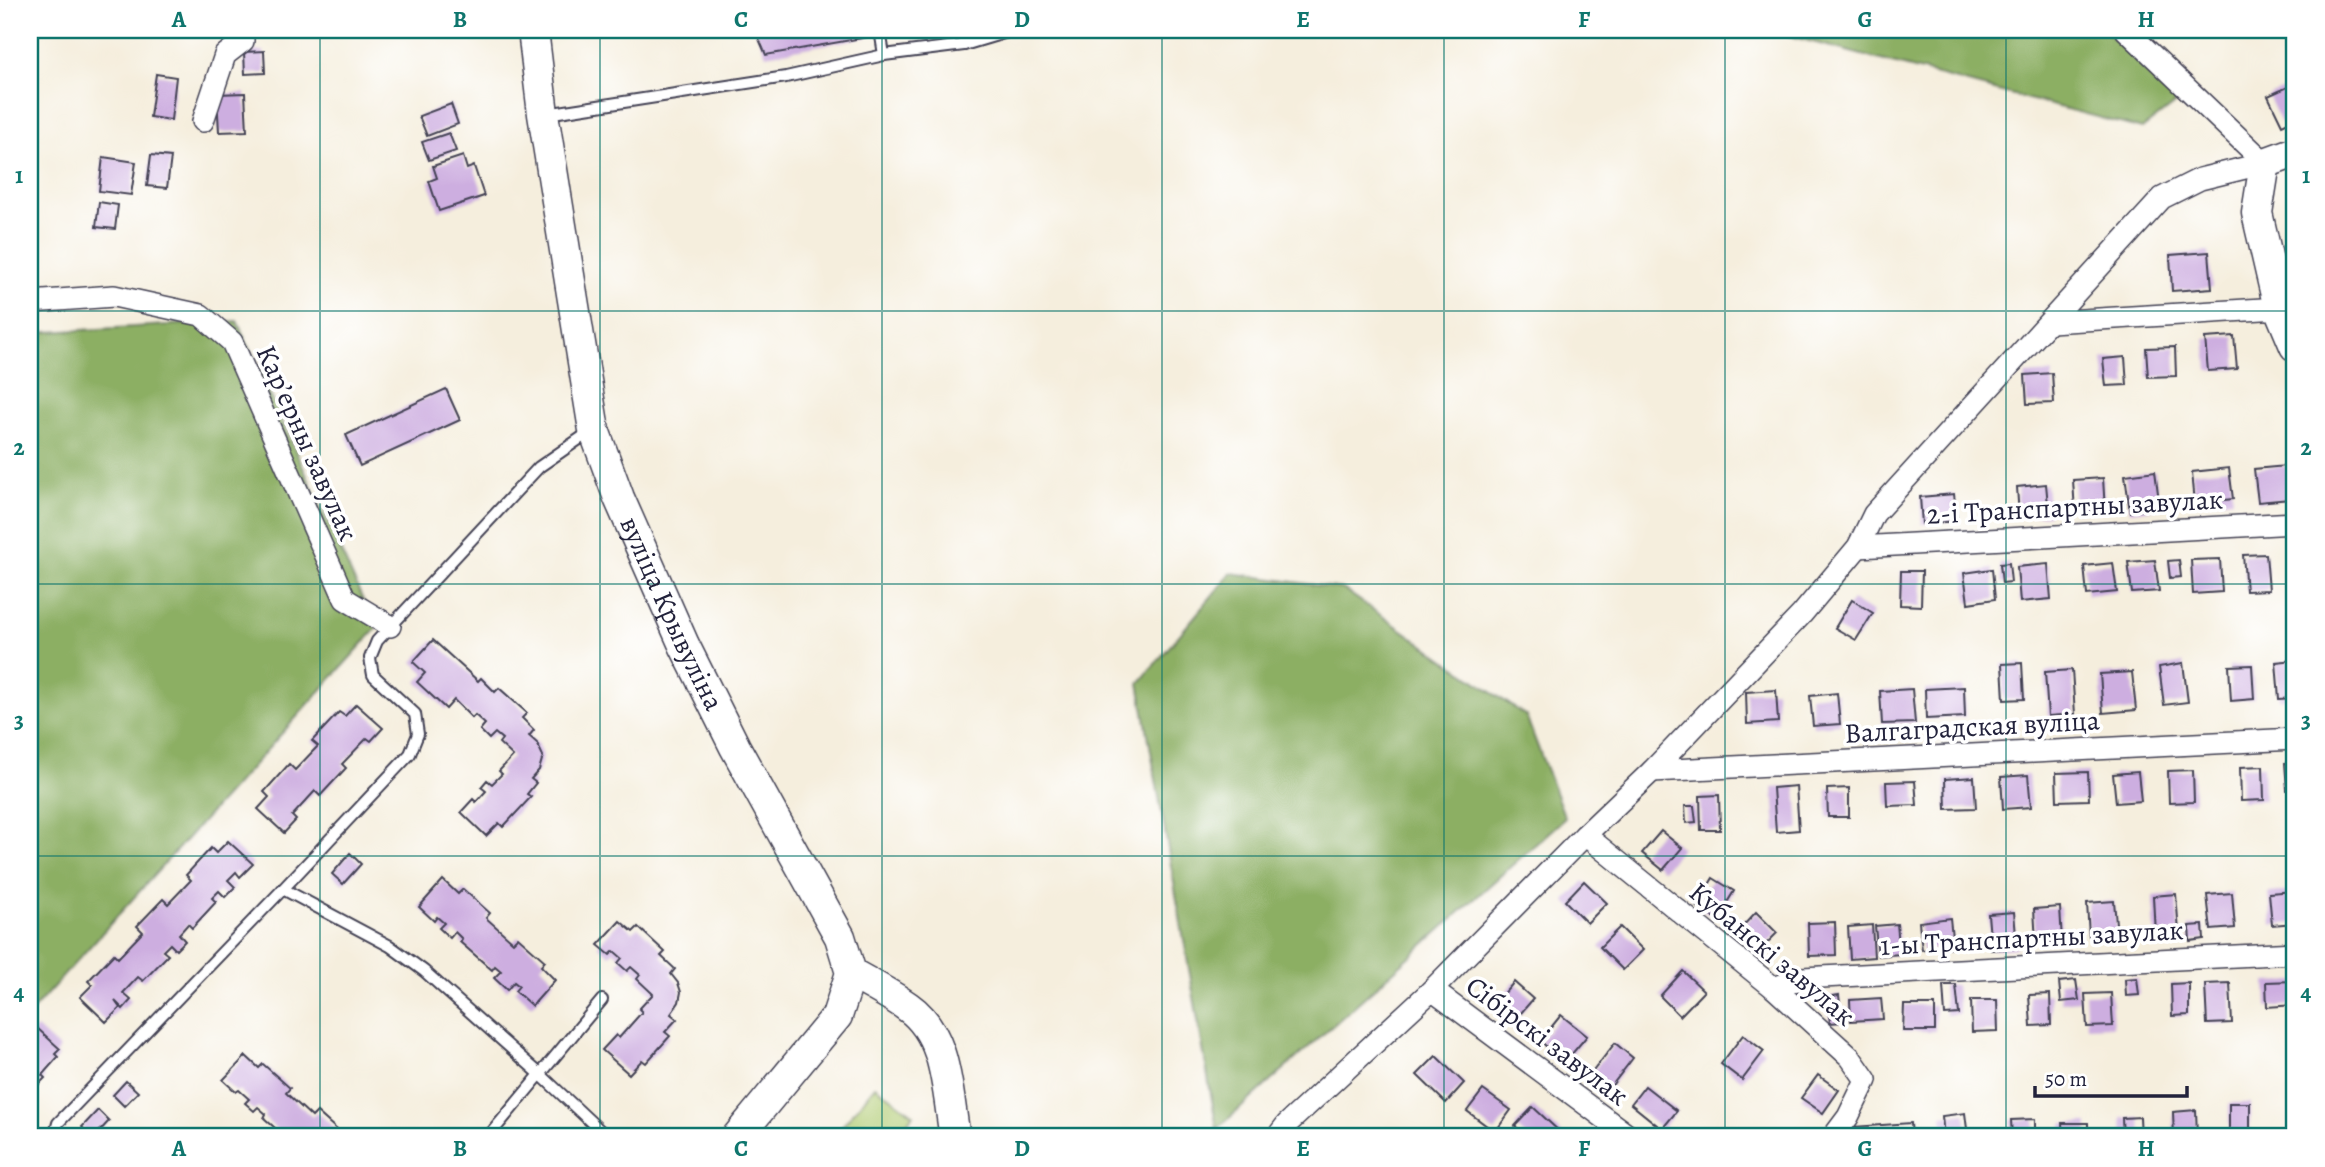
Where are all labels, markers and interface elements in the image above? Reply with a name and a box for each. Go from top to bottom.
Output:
text: A [171,4,187,35]
text: B [453,4,467,35]
text: C [734,4,748,35]
text: D [1014,4,1030,35]
text: E [1296,4,1310,35]
text: F [1578,4,1591,35]
text: G [1857,4,1873,35]
text: H [2137,4,2155,35]
text: 1 [15,160,23,191]
text: 1 [2302,160,2310,191]
street label: Карʼерны завулак [247,339,367,547]
text: 2 [13,432,25,463]
text: 2 [2300,432,2312,463]
street label: 2-і Транспартны завулак [1926,480,2224,534]
street label: вуліца Крывуліна [611,510,733,717]
street label: Валгаградская вуліца [1843,701,2101,753]
text: 3 [14,705,24,736]
text: 3 [2301,705,2311,736]
street label: Кубанскі завулак [1681,873,1863,1035]
street label: 1-ы Транспартны завулак [1879,911,2185,965]
street label: Сібірскі завулак [1458,967,1636,1115]
text: 4 [14,977,25,1008]
text: 4 [2301,977,2312,1008]
scale bar [2035,1055,2187,1099]
text: 50 m [2045,1065,2087,1093]
text: A [171,1133,187,1164]
text: B [453,1133,467,1164]
text: C [734,1133,748,1164]
text: D [1014,1133,1030,1164]
text: E [1296,1133,1310,1164]
text: F [1578,1133,1591,1164]
text: G [1857,1133,1873,1164]
text: H [2137,1133,2155,1164]

